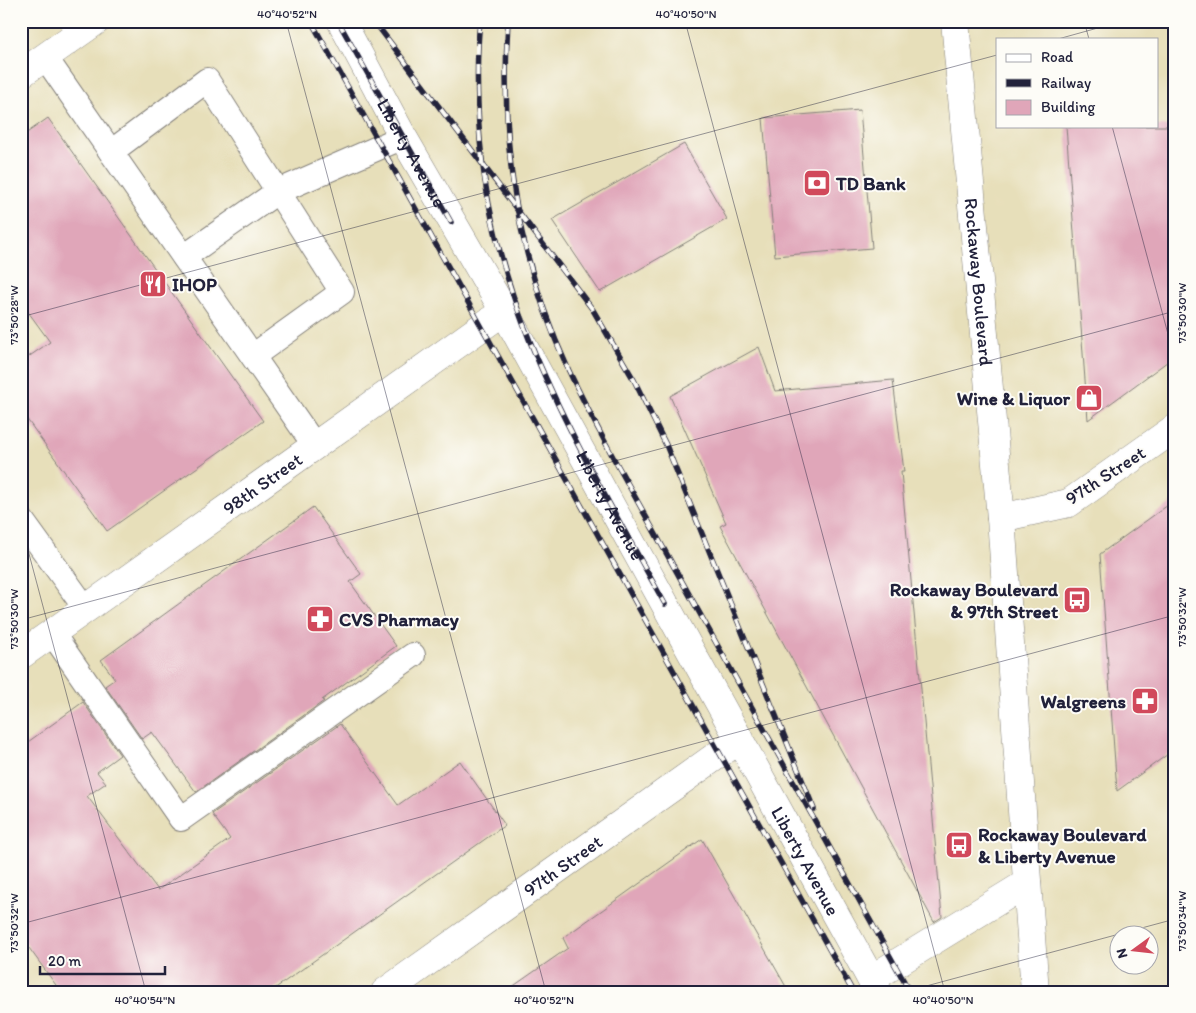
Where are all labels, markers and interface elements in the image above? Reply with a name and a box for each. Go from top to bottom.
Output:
text: 40°40'52"N [257,7,317,21]
text: 40°40'50"N [655,7,717,21]
legend [996,38,1158,128]
text: Road [1041,48,1074,66]
text: Railway [1041,74,1091,92]
street label: Liberty Avenue [372,94,451,211]
text: Building [1041,98,1095,116]
bank icon: TD Bank [802,168,832,198]
place label: TD Bank [835,172,906,195]
street label: Rockaway Boulevard [959,197,998,367]
restaurant icon: IHOP [138,269,168,299]
place label: IHOP [172,273,217,296]
text: 73°50'30"W [1175,283,1189,343]
text: 73°50'28"W [7,285,21,345]
shop icon: Wine & Liquor [1074,383,1104,413]
place label: Wine & Liquor [957,387,1071,410]
street label: 97th Street [1061,441,1150,510]
street label: Liberty Avenue [571,447,649,564]
street label: 98th Street [218,448,307,520]
place label: Rockaway Boulevard & 97th Street [890,578,1059,623]
bus stop icon: Rockaway Boulevard & 97th Street [1062,585,1092,615]
text: 73°50'32"W [1175,587,1189,647]
text: 73°50'30"W [7,589,21,649]
pharmacy icon: CVS Pharmacy [305,604,335,634]
place label: CVS Pharmacy [339,608,459,631]
pharmacy icon: Walgreens [1130,686,1160,716]
place label: Walgreens [1041,690,1127,713]
street label: Liberty Avenue [766,802,845,920]
place label: Rockaway Boulevard & Liberty Avenue [978,823,1147,868]
street label: 97th Street [519,830,607,902]
bus stop icon: Rockaway Boulevard & Liberty Avenue [944,830,974,860]
text: 73°50'34"W [1175,891,1189,951]
text: 73°50'32"W [7,893,21,953]
north arrow [1108,926,1158,976]
scale bar [40,943,165,975]
text: N [1112,946,1131,960]
text: 20 m [48,952,82,970]
text: 40°40'54"N [115,993,175,1007]
text: 40°40'52"N [514,993,574,1007]
text: 40°40'50"N [912,993,974,1007]

